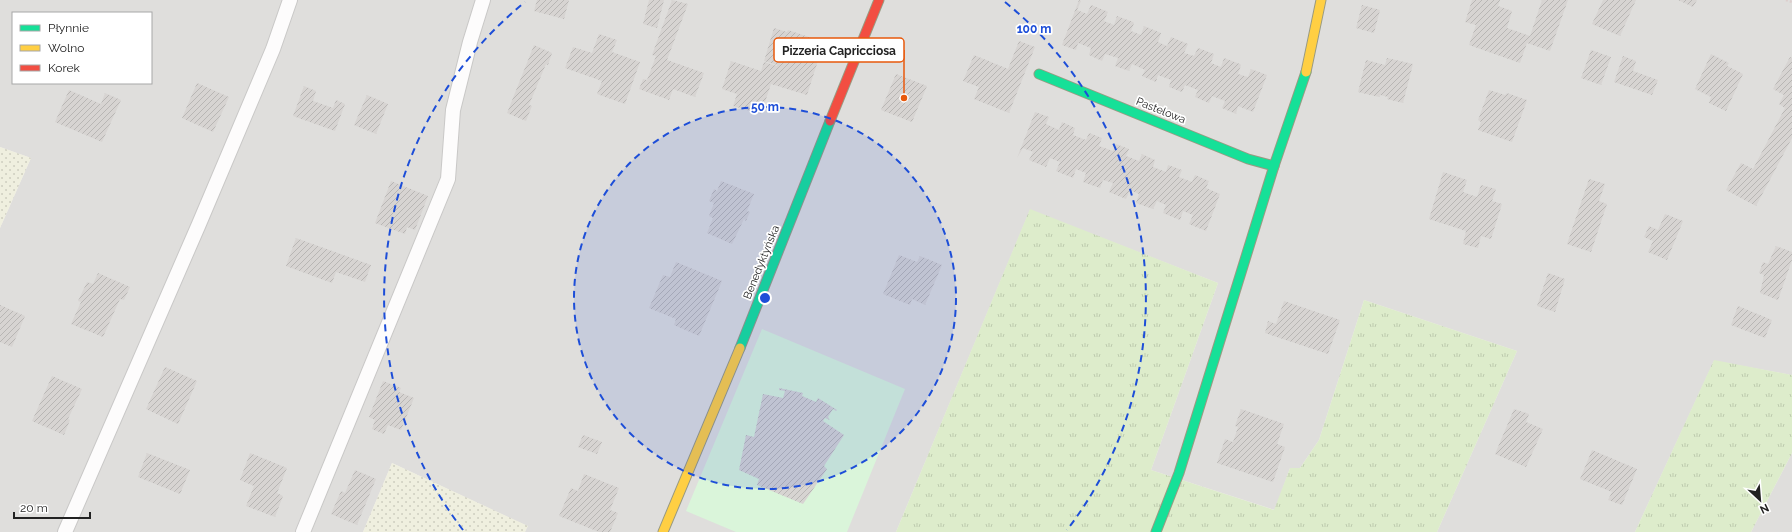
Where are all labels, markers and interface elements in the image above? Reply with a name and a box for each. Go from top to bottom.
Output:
legend [12,12,152,84]
text: Płynnie [48,21,89,35]
text: 100 m [1017,22,1051,36]
callout: Pizzeria Capricciosa [774,38,904,62]
text: Wolno [48,41,84,55]
text: Pizzeria Capricciosa [782,44,896,58]
text: Korek [48,61,81,75]
street label: Pastelowa [1134,95,1187,126]
text: 50 m [751,100,779,114]
street label: Benedyktyńska [741,223,782,301]
centre of rings [758,291,772,305]
north arrow [1740,480,1780,520]
scale bar [14,494,90,520]
text: 20 m [20,501,48,515]
text: N [1758,501,1771,516]

